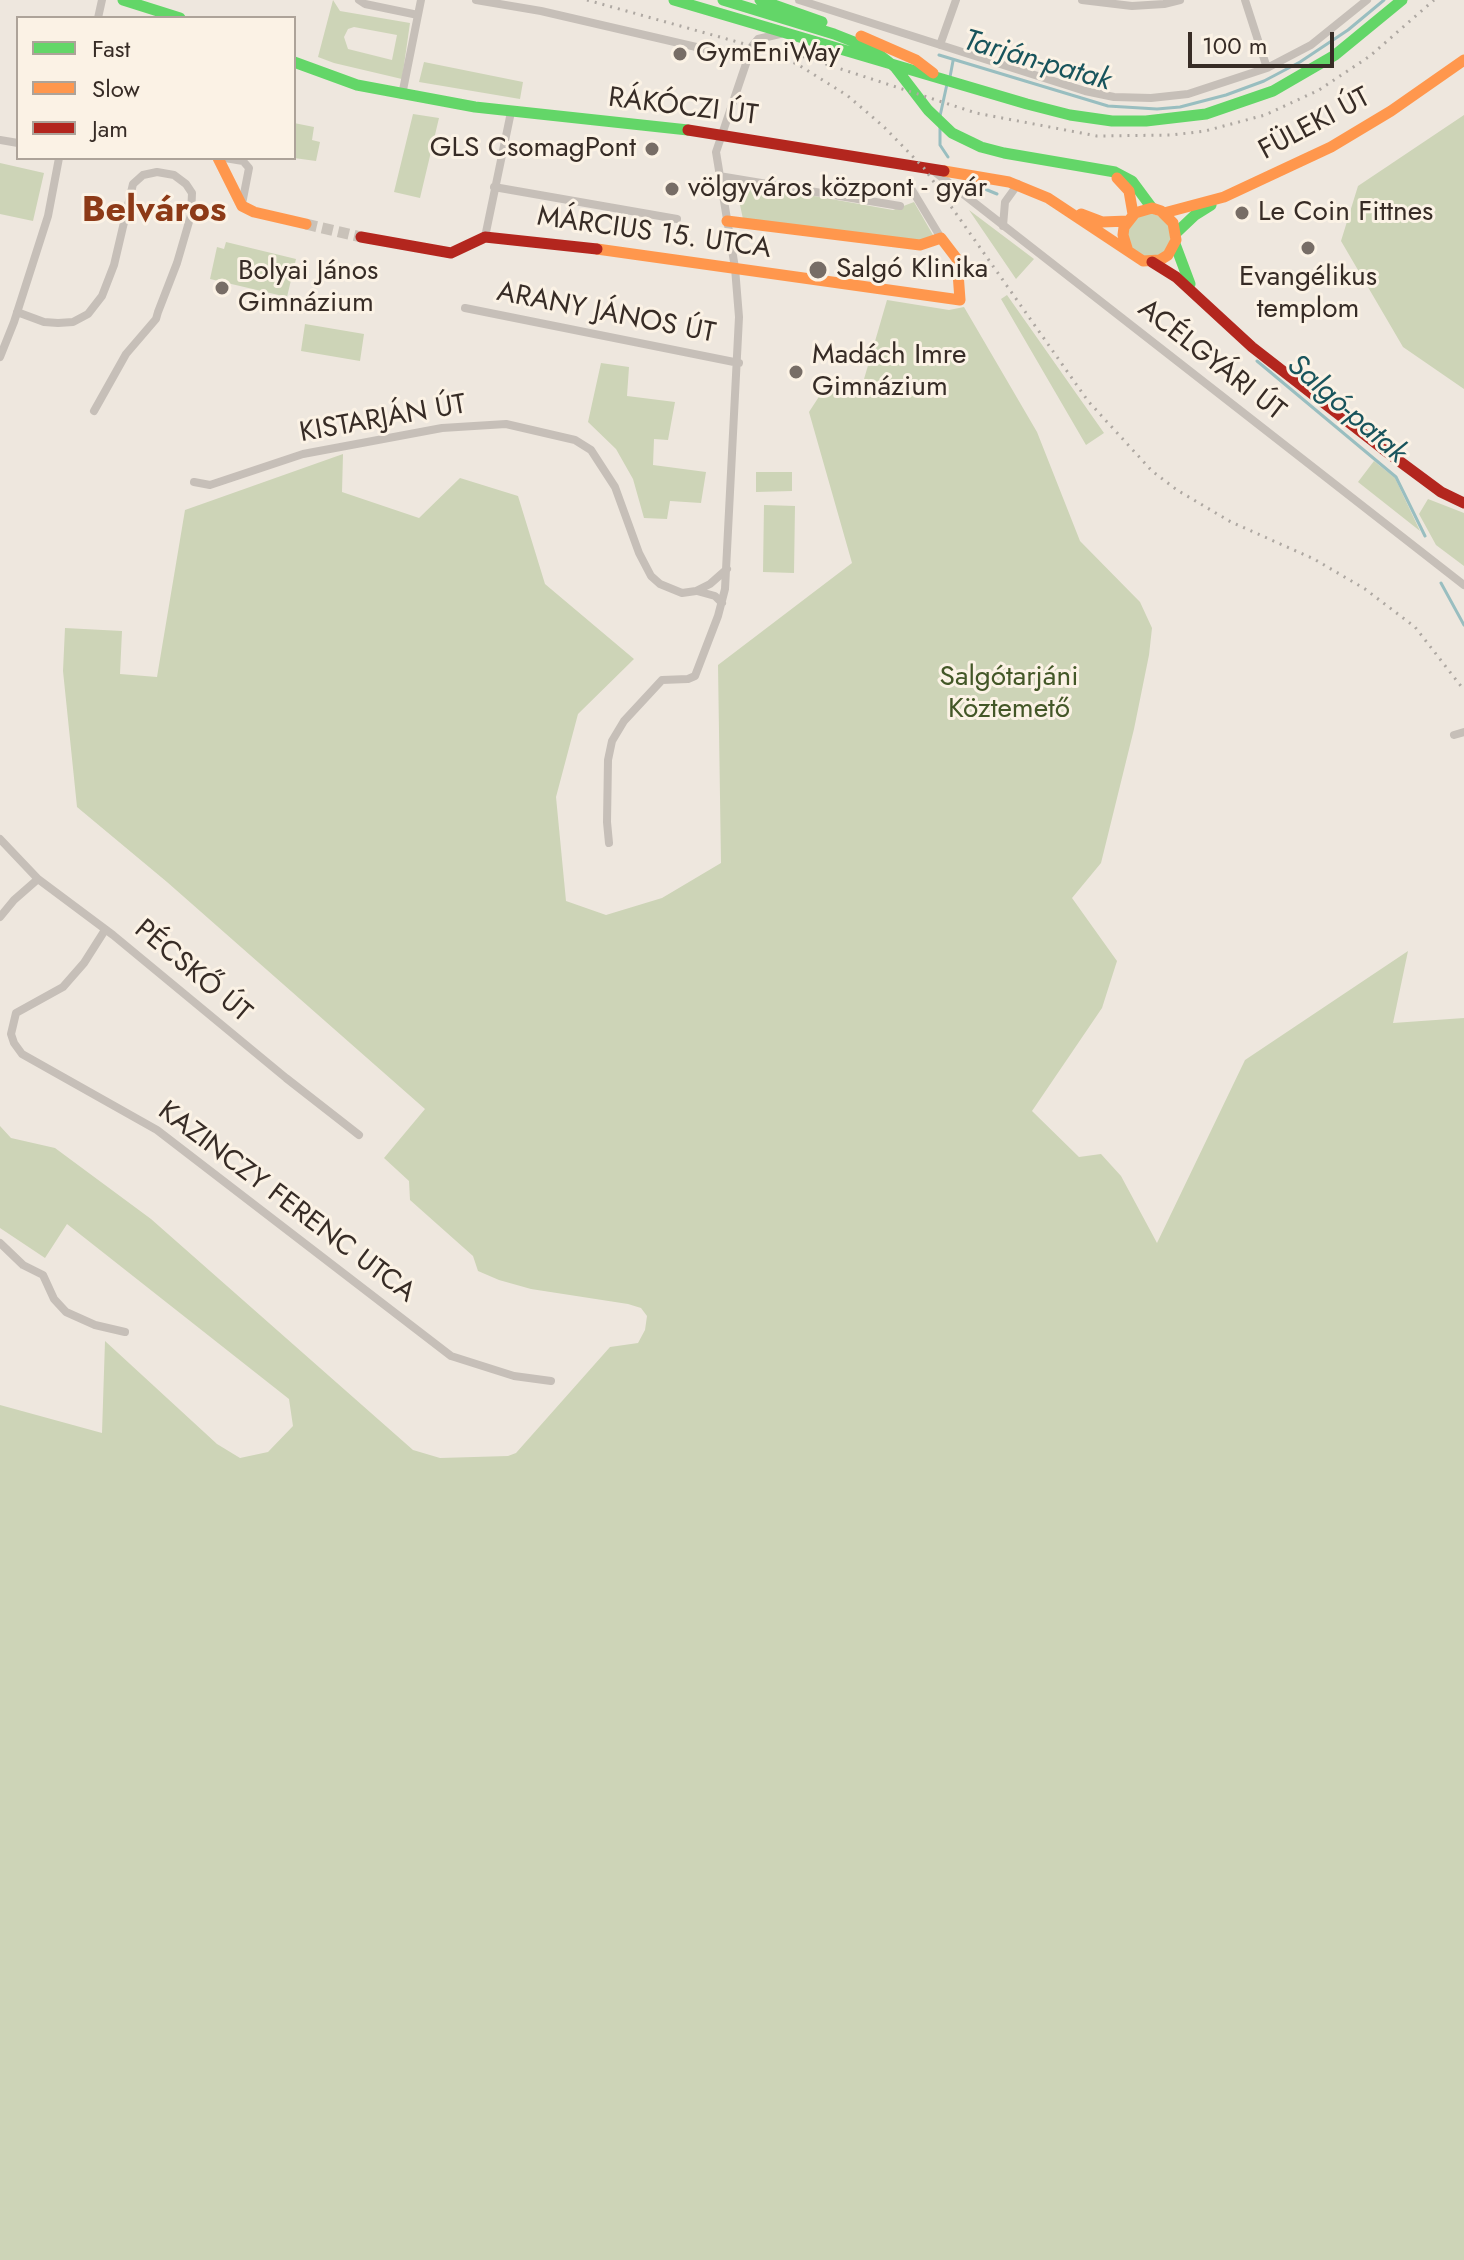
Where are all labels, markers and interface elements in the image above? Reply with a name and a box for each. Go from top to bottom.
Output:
legend [16,16,296,160]
scale bar [1192,16,1338,66]
water label: Tarján-patak [959,24,1115,100]
text: 100 m [1202,28,1268,63]
text: Fast [92,31,130,66]
place label: GymEniWay [696,37,840,71]
marker: GymEniWay [671,45,689,63]
text: Slow [92,71,140,106]
street label: RÁKÓCZI ÚT [606,82,760,134]
street label: FÜLEKI ÚT [1254,82,1376,168]
text: Jam [92,111,128,146]
place label: GLS CsomagPont [430,132,636,166]
marker: GLS CsomagPont [643,140,661,158]
place label: völgyváros központ - gyár [688,172,987,206]
marker: völgyváros központ - gyár [663,180,681,198]
district label: Belváros [82,190,226,234]
place label: Le Coin Fittnes [1258,196,1433,230]
street label: MÁRCIUS 15. UTCA [535,201,773,267]
marker: Le Coin Fittnes [1233,204,1251,222]
marker: Evangélikus templom [1299,239,1317,257]
place label: Salgó Klinika [836,253,988,287]
place label: Bolyai János Gimnázium [238,255,378,321]
marker: Salgó Klinika [807,259,829,281]
place label: Evangélikus templom [1239,261,1377,327]
street label: ARANY JÁNOS ÚT [494,276,718,352]
marker: Bolyai János Gimnázium [213,279,231,297]
street label: ACÉLGYÁRI ÚT [1131,293,1291,429]
place label: Madách Imre Gimnázium [812,339,966,405]
water label: Salgó-patak [1279,348,1413,472]
marker: Madách Imre Gimnázium [787,363,805,381]
street label: KISTARJÁN ÚT [297,389,469,451]
park label: Salgótarjáni Köztemető [940,661,1078,727]
street label: PÉCSKŐ ÚT [127,913,257,1031]
street label: KAZINCZY FERENC UTCA [151,1095,421,1311]

